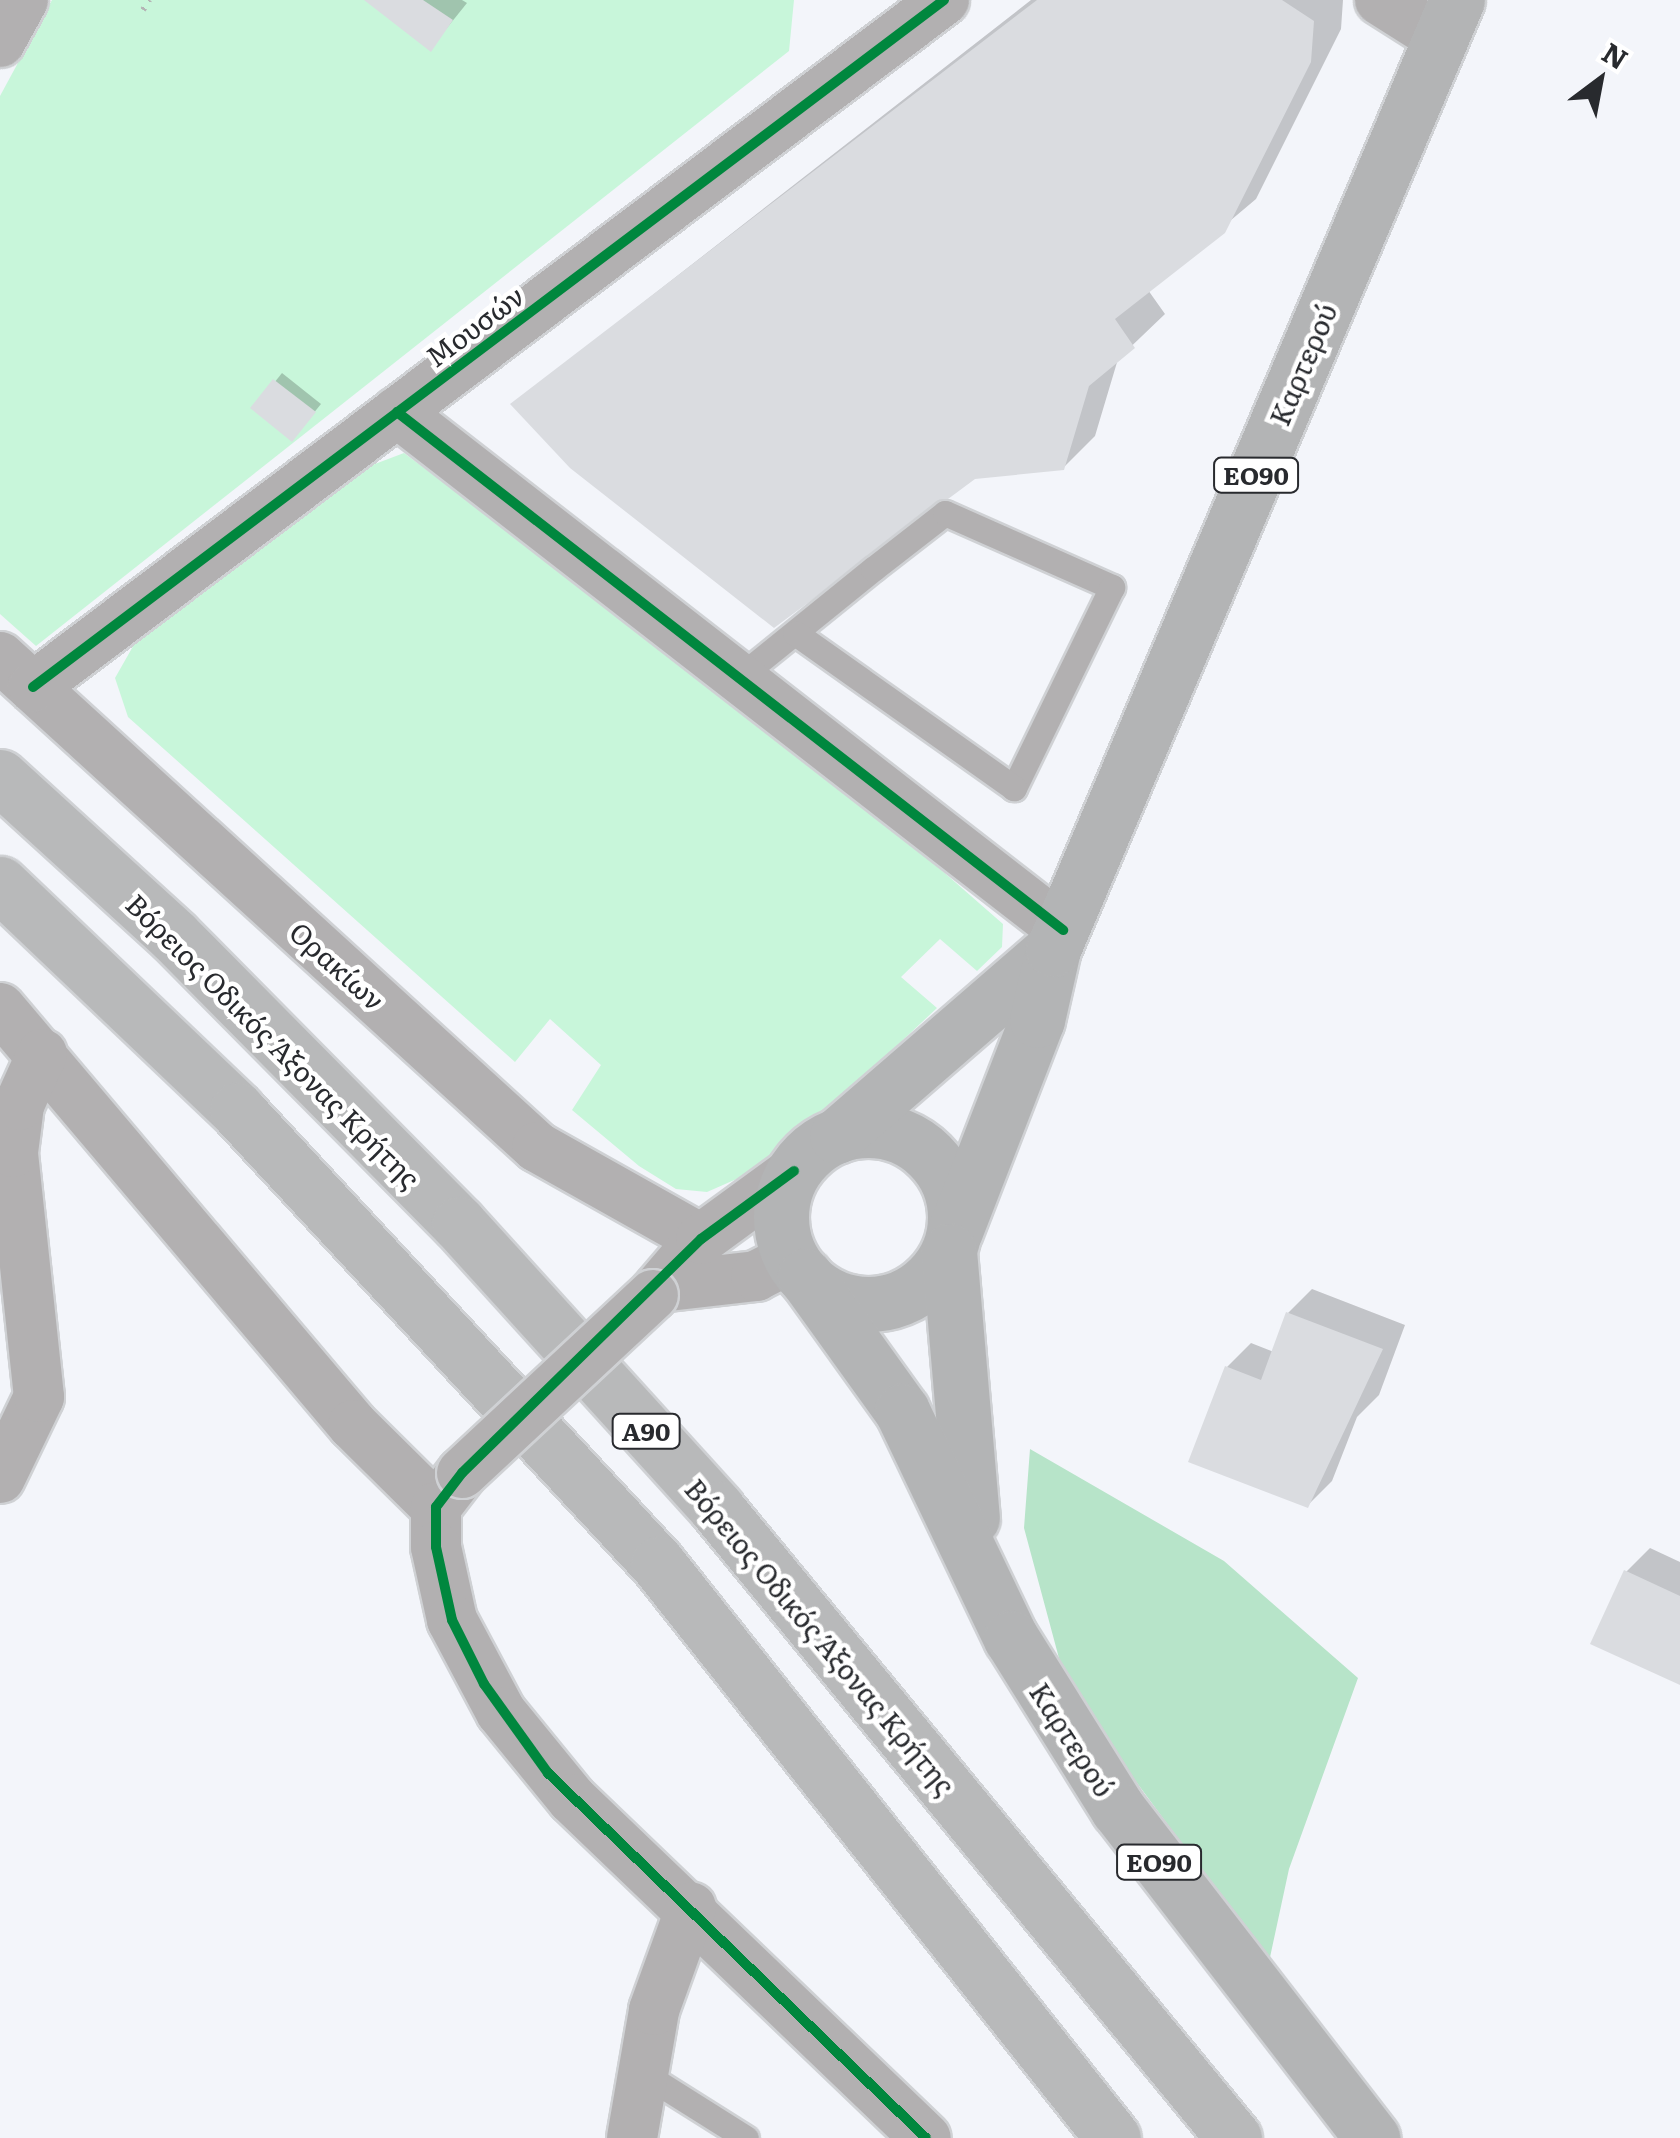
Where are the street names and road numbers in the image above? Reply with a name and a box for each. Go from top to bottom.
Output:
street label: Μουσών [418,277,530,373]
street label: Καρτερού [1261,298,1343,430]
road number: ΕΟ90 [1211,455,1301,495]
street label: Βόρειος Οδικός Άξονας Κρήτης [120,886,428,1194]
street label: Ορακίων [284,914,392,1016]
road number: Α90 [611,1411,681,1451]
street label: Βόρειος Οδικός Άξονας Κρήτης [679,1471,963,1801]
street label: Καρτερού [1024,1676,1122,1802]
road number: ΕΟ90 [1114,1842,1204,1882]

